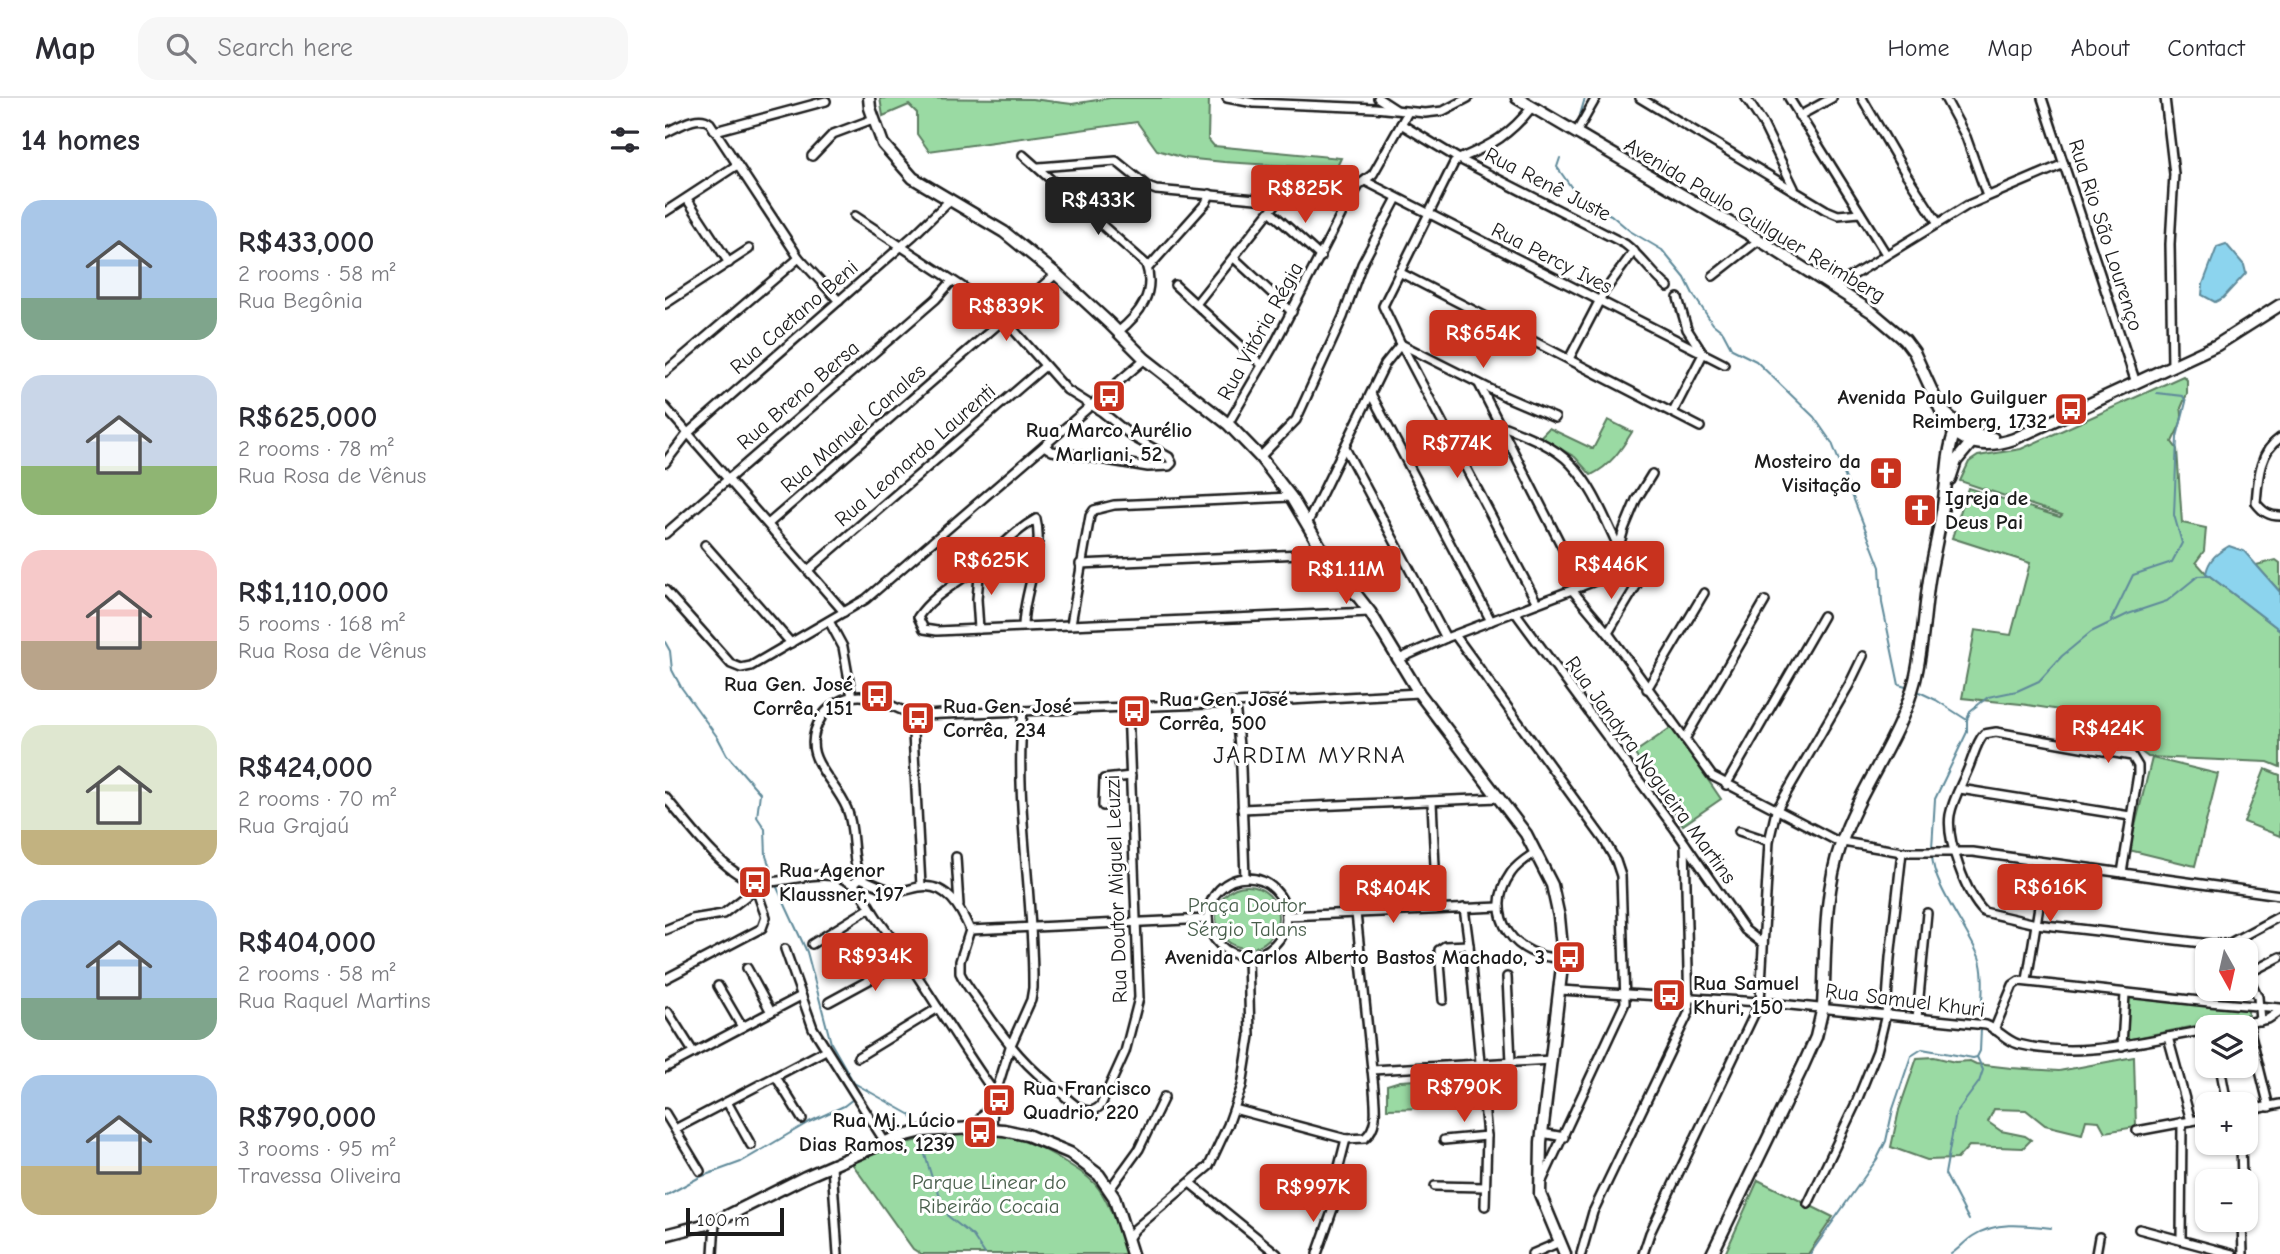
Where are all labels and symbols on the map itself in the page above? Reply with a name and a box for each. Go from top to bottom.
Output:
street label: Avenida Paulo Guilguer Reimberg [1620,132,1890,308]
street label: Rua Rio São Lourenço [2064,136,2148,334]
street label: Rua Renê Juste [1481,142,1615,226]
pin: R$825K [1248,166,1362,225]
pin: R$433K [1041,178,1155,237]
street label: Rua Percy Ives [1487,217,1617,299]
street label: Rua Caetano Beni [725,255,863,379]
street label: Rua Vitória Régia [1212,258,1308,404]
pin: R$839K [949,284,1063,343]
pin: R$654K [1426,310,1540,370]
street label: Rua Breno Bersa [732,336,864,454]
street label: Rua Manuel Canales [776,359,930,497]
bus stop icon: Rua Marco Aurélio Marliani, 52 [1090,377,1128,415]
street label: Rua Leonardo Laurenti [830,379,1000,531]
place label: Avenida Paulo Guilguer Reimberg, 1732 [1838,385,2048,433]
bus stop icon: Avenida Paulo Guilguer Reimberg, 1732 [2052,390,2090,428]
place label: Rua Marco Aurélio Marliani, 52 [1026,418,1192,466]
pin: R$774K [1400,420,1514,480]
place label: Mosteiro da Visitação [1754,449,1861,497]
church icon: Mosteiro da Visitação [1867,454,1905,492]
place label: Igreja de Deus Pai [1945,486,2028,534]
church icon: Igreja de Deus Pai [1901,491,1939,529]
pin: R$625K [934,538,1048,597]
pin: R$446K [1554,542,1668,601]
pin: R$1.11M [1281,546,1411,606]
street label: Rua Jandyra Nogueira Martins [1560,652,1742,888]
place label: Rua Gen. José Corrêa, 151 [724,672,853,720]
bus stop icon: Rua Gen. José Corrêa, 151 [858,677,896,715]
place label: Rua Gen. José Corrêa, 500 [1159,687,1288,735]
bus stop icon: Rua Gen. José Corrêa, 500 [1115,692,1153,730]
place label: Rua Gen. José Corrêa, 234 [943,694,1072,742]
bus stop icon: Rua Gen. José Corrêa, 234 [899,699,937,737]
pin: R$424K [2051,706,2165,765]
district label: JARDIM MYRNA [1213,741,1407,769]
street label: Rua Doutor Miguel Leuzzi [1100,774,1132,1004]
place label: Rua Agenor Klaussner, 197 [779,858,904,906]
bus stop icon: Rua Agenor Klaussner, 197 [736,863,774,901]
pin: R$616K [1993,864,2107,924]
pin: R$404K [1336,866,1450,925]
park label: Praça Doutor Sérgio Talans [1187,893,1307,941]
pin: R$934K [818,934,932,993]
bus stop icon: Avenida Carlos Alberto Bastos Machado, 3 [1550,938,1588,976]
north arrow [2195,938,2257,1001]
place label: Avenida Carlos Alberto Bastos Machado, 3 [1165,945,1545,969]
place label: Rua Samuel Khuri, 150 [1693,971,1799,1019]
bus stop icon: Rua Samuel Khuri, 150 [1650,976,1688,1014]
street label: Rua Samuel Khuri [1824,978,1986,1022]
pin: R$790K [1407,1065,1521,1124]
place label: Rua Francisco Quadrio, 220 [1023,1076,1151,1124]
bus stop icon: Rua Francisco Quadrio, 220 [980,1081,1018,1119]
place label: Rua Mj. Lúcio Dias Ramos, 1239 [799,1108,955,1156]
bus stop icon: Rua Mj. Lúcio Dias Ramos, 1239 [961,1113,999,1151]
pin: R$997K [1256,1164,1370,1224]
park label: Parque Linear do Ribeirão Cocaia [912,1170,1066,1218]
scale bar [686,1205,784,1237]

